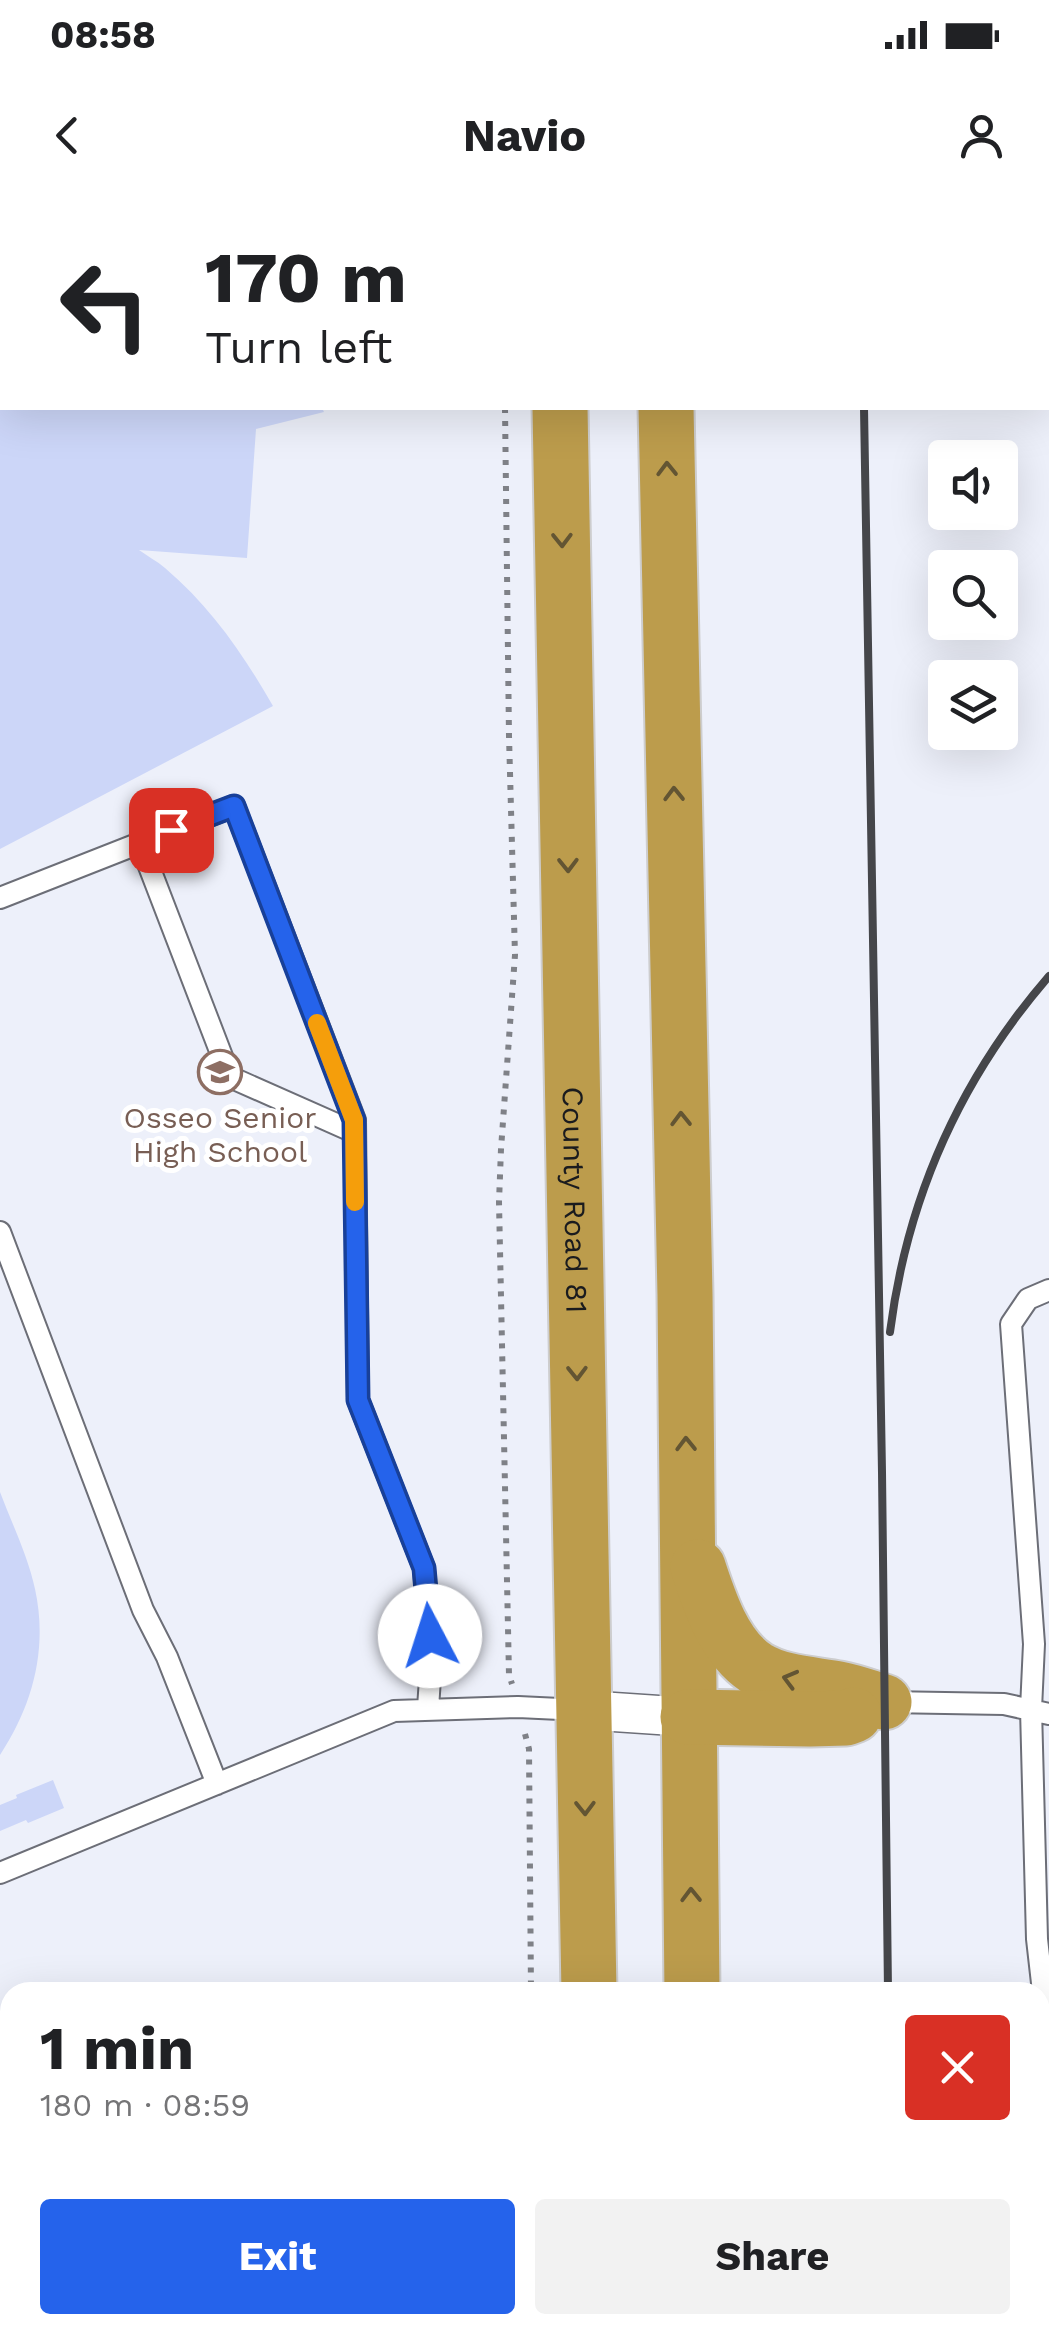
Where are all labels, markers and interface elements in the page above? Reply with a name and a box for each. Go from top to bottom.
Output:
text: 08:58 [50,13,156,57]
icon: back [40,108,95,163]
icon: person [954,108,1009,163]
text: Navio [463,109,586,162]
text: 170 m [205,237,407,319]
icon: left [40,240,170,370]
text: Turn left [205,321,392,374]
map controls [928,440,1018,750]
button: sound [928,440,1018,530]
one-way arrow [657,461,678,477]
one-way arrow [552,532,573,548]
button: search [928,550,1018,640]
button: layers [928,660,1018,750]
one-way arrow [663,786,684,802]
pin [129,788,214,873]
icon: arrive [144,803,199,858]
one-way arrow [557,858,579,873]
school or university icon: Osseo Senior High School [197,1049,243,1095]
street label: County Road 81 [555,1086,595,1314]
place label: Osseo Senior High School [124,1100,316,1169]
one-way arrow [670,1111,691,1127]
one-way arrow [567,1365,588,1381]
one-way arrow [675,1436,697,1452]
position arrow [378,1584,482,1688]
one-way arrow [782,1670,799,1691]
one-way arrow [575,1800,596,1816]
one-way arrow [680,1887,701,1903]
text: 1 min [40,2013,194,2084]
button: close [905,2015,1010,2120]
text: 180 m · 08:59 [40,2086,250,2124]
button: Exit [40,2199,515,2314]
button: Share [535,2199,1010,2314]

